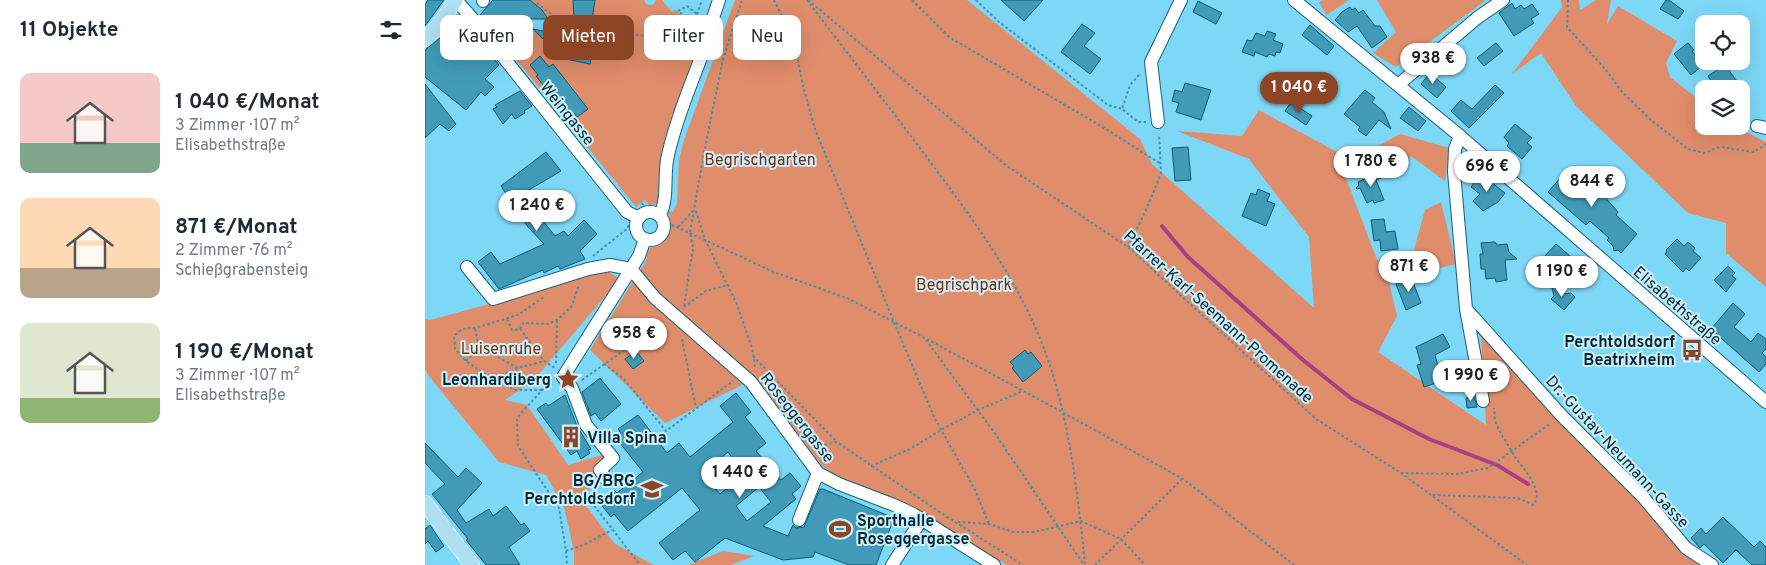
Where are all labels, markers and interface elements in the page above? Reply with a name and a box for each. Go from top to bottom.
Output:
chip: Kaufen [440,15,533,60]
chip: Mieten [543,15,634,60]
chip: Filter [644,15,723,60]
chip: Neu [733,15,801,60]
map controls [1695,15,1750,135]
button: locate [1695,15,1750,70]
icon: filters [377,16,405,44]
text: 11 Objekte [20,17,118,44]
pin: 938 € [1398,42,1468,85]
text: 938 € [1411,49,1455,69]
pin: 1 040 € [1253,72,1345,114]
street label: Weingasse [535,78,598,150]
text: 1 040 € [1271,78,1327,98]
button: layers [1695,80,1750,135]
text: 1 040 €/Monat [175,89,320,116]
icon: home [60,93,120,153]
text: 3 Zimmer · 107 m² [175,116,300,136]
text: Elisabethstraße [175,136,286,156]
pin: 1 780 € [1325,146,1417,188]
pin: 696 € [1452,150,1522,193]
park label: Begrischgarten [704,151,816,171]
text: 1 780 € [1344,152,1398,172]
text: 696 € [1465,157,1509,177]
pin: 844 € [1557,166,1627,208]
text: 844 € [1570,172,1614,192]
pin: 1 240 € [491,190,583,232]
text: 1 240 € [509,196,565,216]
text: 871 €/Monat [175,214,298,241]
icon: home [60,218,120,278]
street label: Pfarrer-Karl-Seemann-Promenade [1119,227,1317,408]
text: 2 Zimmer · 76 m² [175,241,293,261]
pin: 871 € [1374,250,1444,293]
pin: 1 190 € [1516,256,1608,298]
text: 871 € [1389,257,1429,277]
text: Schießgrabensteig [175,261,308,281]
text: 1 190 € [1536,262,1588,282]
street label: Elisabethstraße [1628,263,1725,350]
park label: Begrischpark [916,276,1012,296]
pin: 958 € [599,318,669,360]
text: 958 € [612,324,656,344]
place label: Perchtoldsdorf Beatrixheim [1564,333,1675,371]
bus stop icon: Perchtoldsdorf Beatrixheim [1679,337,1705,363]
text: 1 190 €/Monat [175,339,314,366]
park label: Luisenruhe [461,340,541,360]
icon: home [60,343,120,403]
pin: 1 990 € [1425,360,1517,402]
text: 3 Zimmer · 107 m² [175,366,300,386]
place icon: Leonhardiberg [555,366,581,392]
text: 1 990 € [1444,366,1498,386]
street label: Roseggergasse [755,369,838,467]
place label: Leonhardiberg [442,371,551,391]
street label: Dr.-Gustav-Neumann-Gasse [1540,372,1693,533]
text: Elisabethstraße [175,386,286,406]
building icon: Villa Spina [558,424,584,450]
place label: Villa Spina [587,429,667,449]
pin: 1 440 € [694,456,786,499]
text: 1 440 € [712,463,768,483]
place label: BG/BRG Perchtoldsdorf [524,472,635,510]
school or university icon: BG/BRG Perchtoldsdorf [639,476,665,502]
place label: Sporthalle Roseggergasse [857,512,970,550]
sports icon: Sporthalle Roseggergasse [827,516,853,542]

